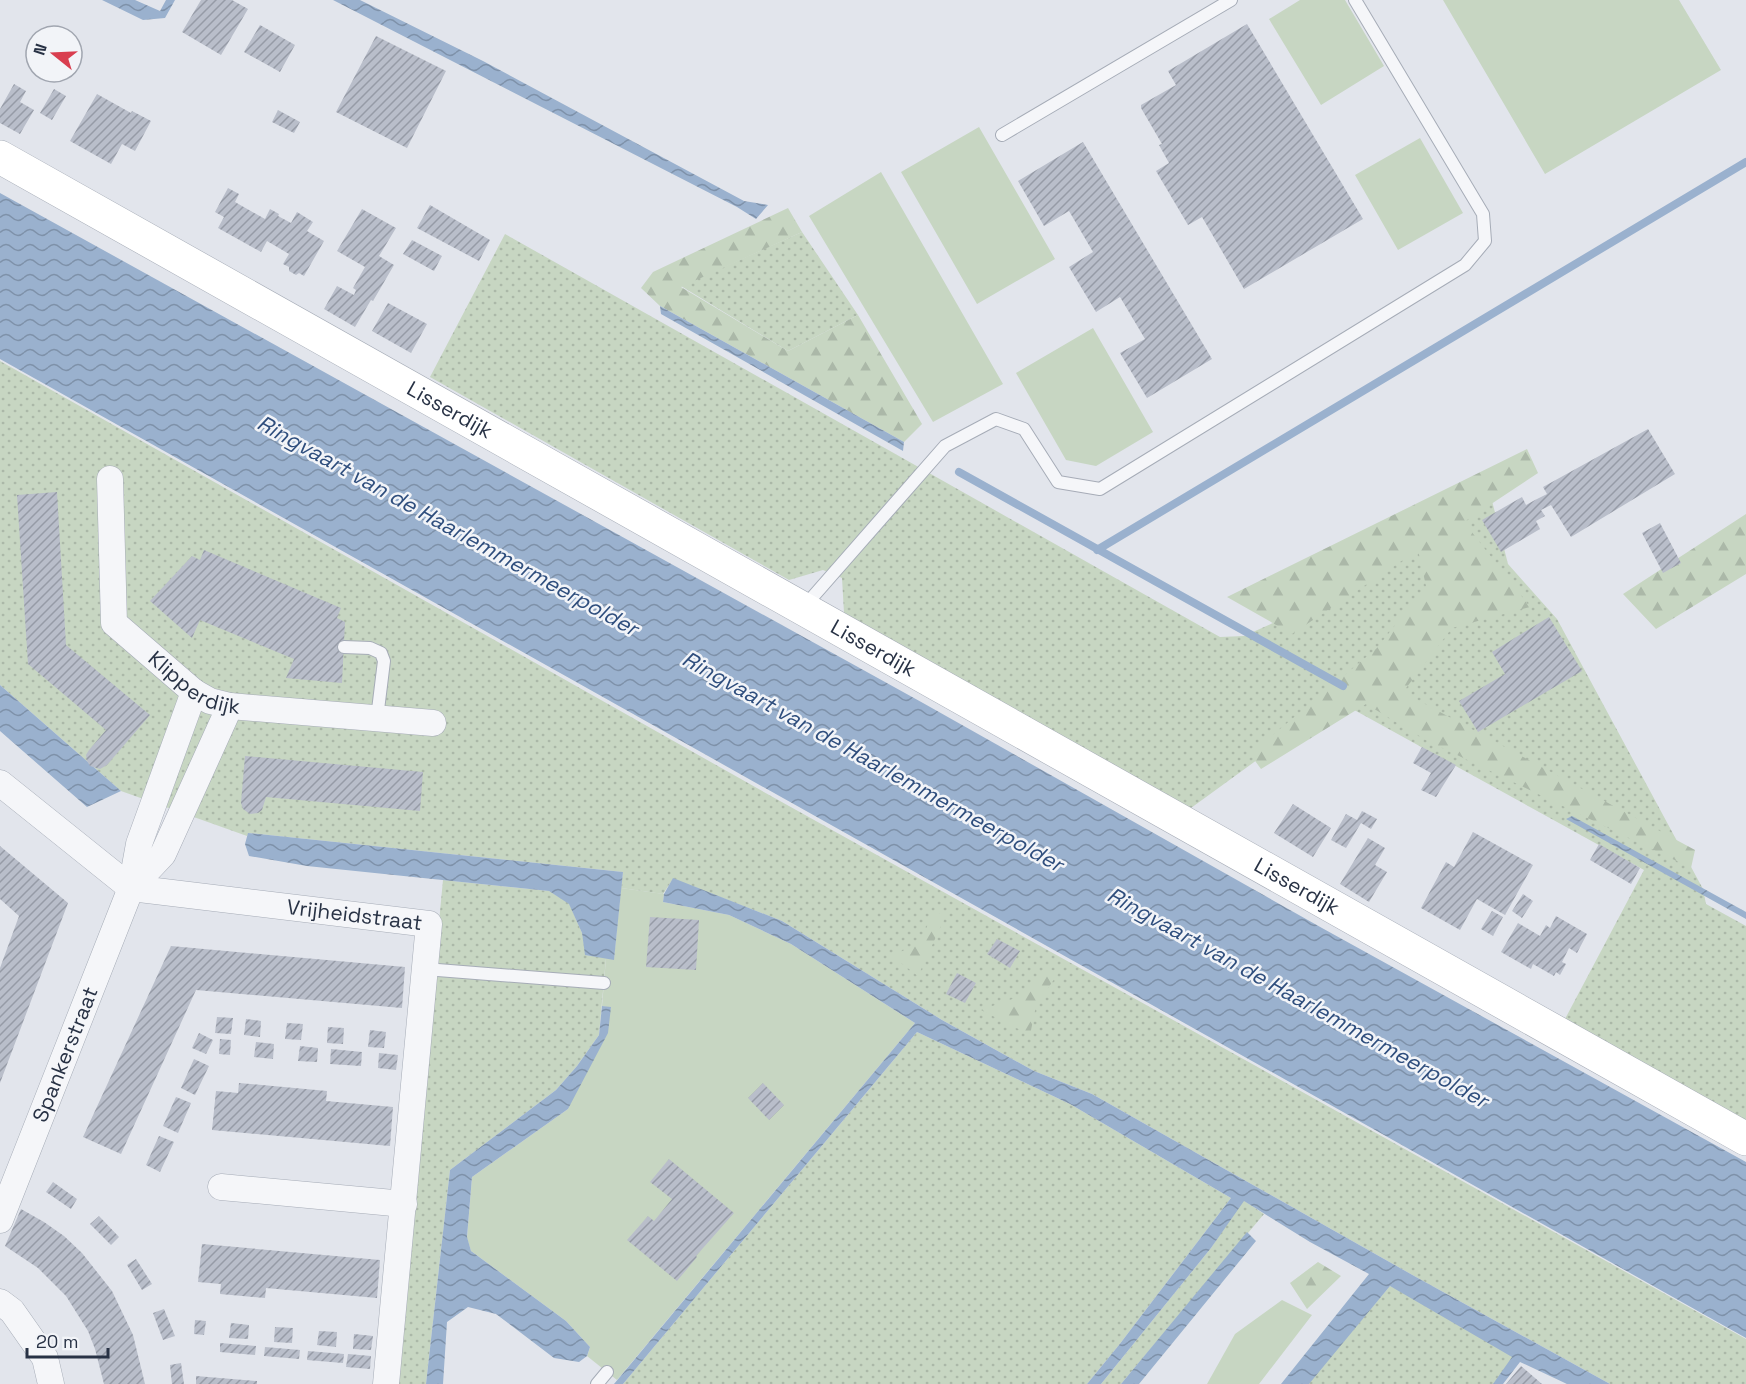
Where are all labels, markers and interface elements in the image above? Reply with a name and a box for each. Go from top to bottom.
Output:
north arrow [24,24,84,84]
text: N [29,41,52,58]
street label: Lisserdijk [402,375,498,444]
water label: Ringvaart van de Haarlemmermeerpolder [253,408,646,643]
street label: Lisserdijk [826,613,921,683]
water label: Ringvaart van de Haarlemmermeerpolder [678,644,1071,879]
street label: Klipperdijk [143,645,241,720]
street label: Lisserdijk [1250,851,1345,921]
water label: Ringvaart van de Haarlemmermeerpolder [1103,880,1496,1115]
street label: Vrijheidstraat [285,893,424,936]
street label: Spankerstraat [26,983,104,1126]
scale bar [27,1321,108,1359]
text: 20 m [36,1330,79,1353]

